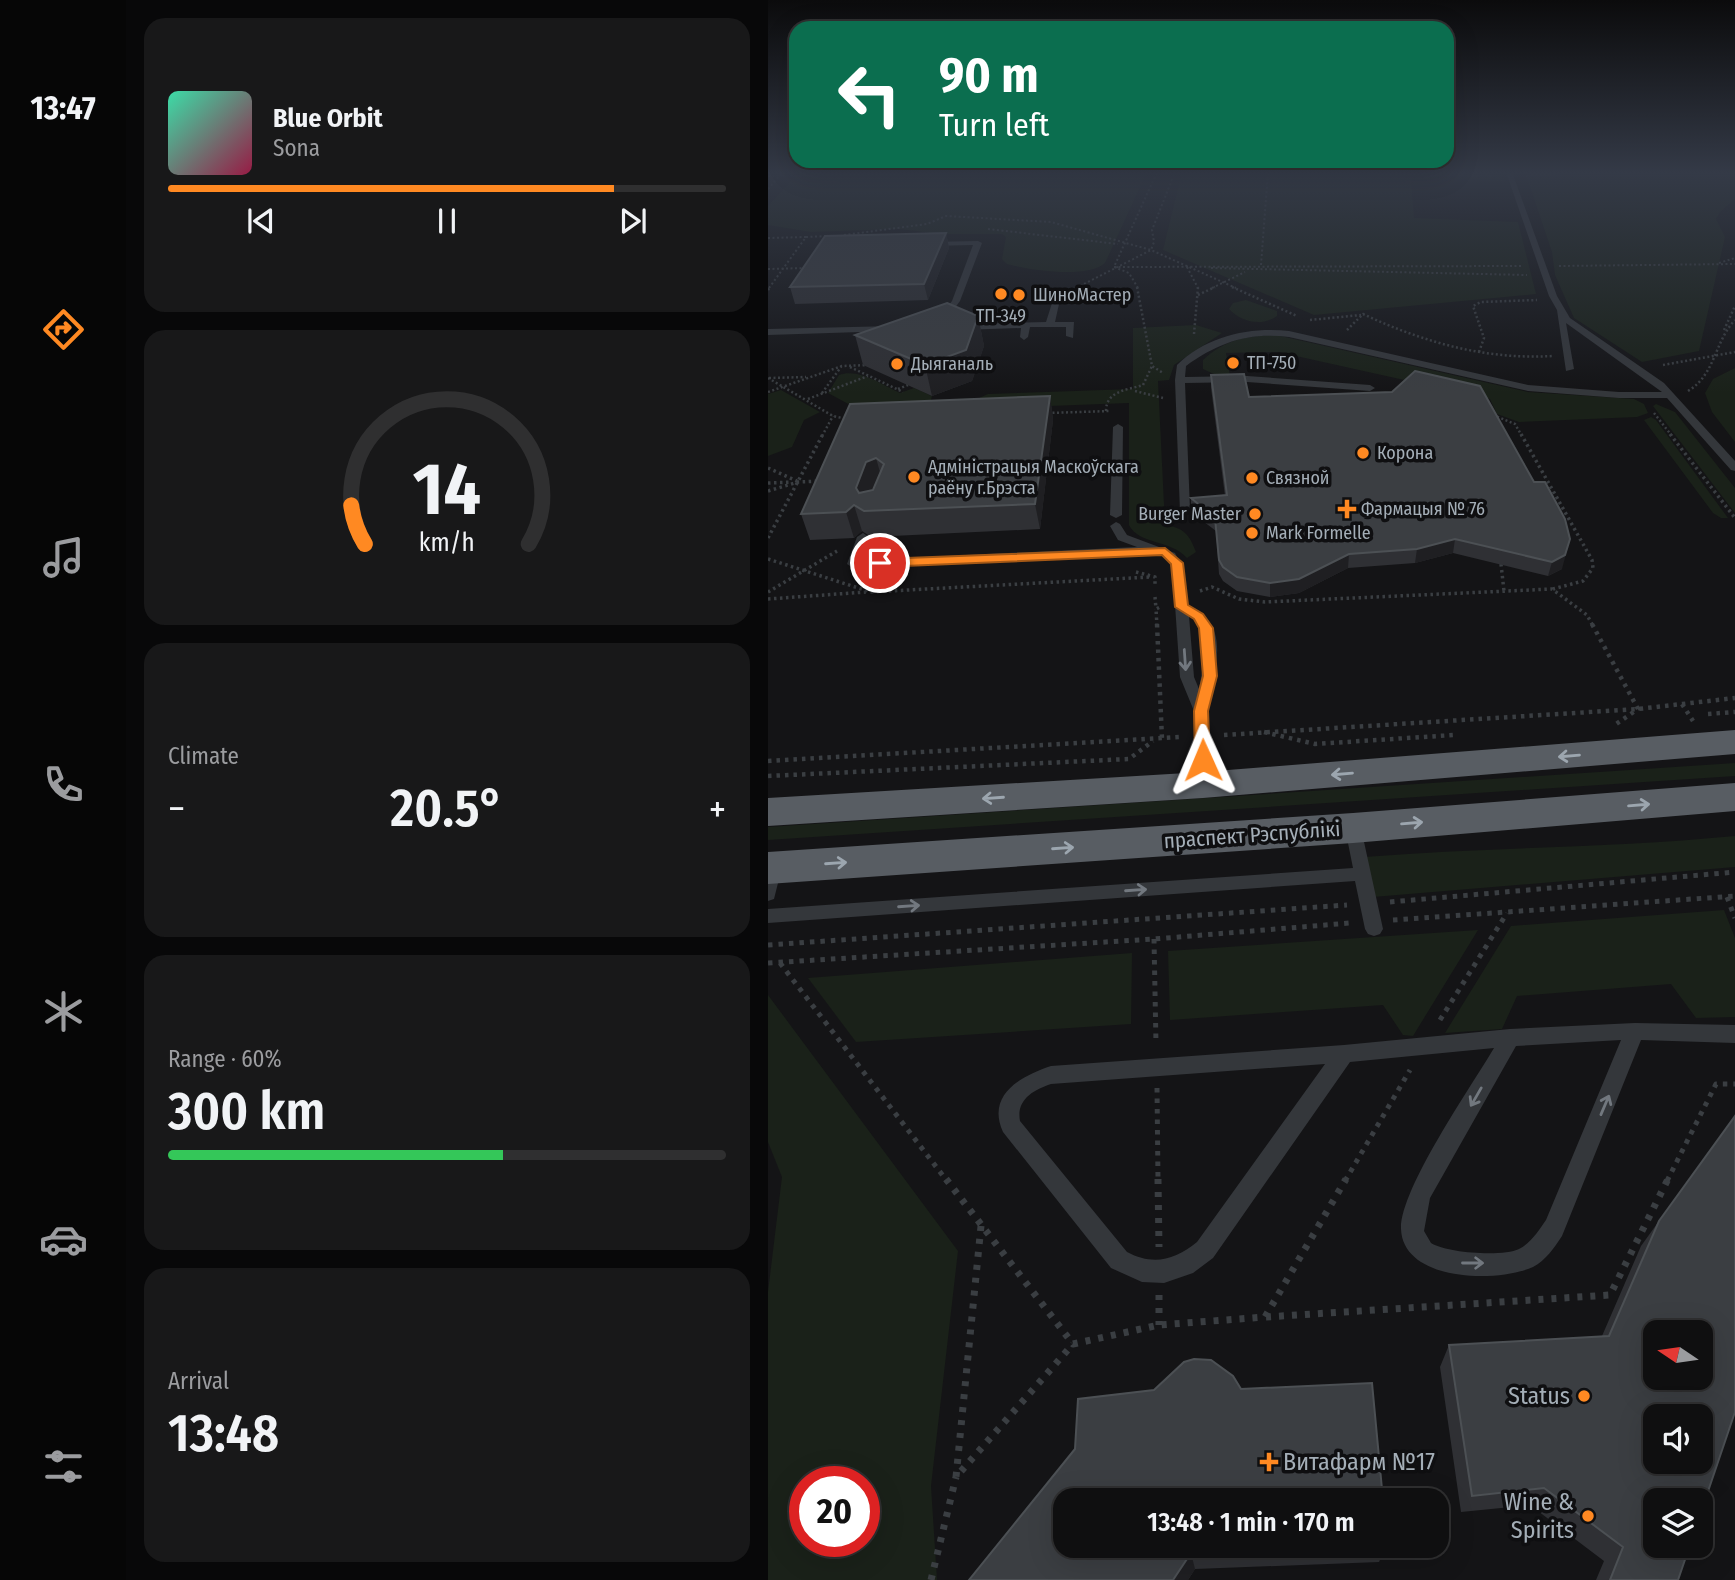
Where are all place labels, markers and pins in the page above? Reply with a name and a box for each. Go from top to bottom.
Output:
place label: ШиноМастер [1033,284,1131,306]
marker: ТП-349 [993,286,1009,302]
marker: ШиноМастер [1011,287,1027,303]
place label: ТП-349 [976,305,1026,327]
place label: ТП-750 [1247,352,1296,374]
place label: Дыяганаль [910,353,993,375]
marker: ТП-750 [1225,355,1241,371]
marker: Дыяганаль [889,356,905,372]
place label: Корона [1377,442,1433,464]
marker: Корона [1355,445,1371,461]
place label: Адміністрацыя Маскоўскага раёну г.Брэста [928,456,1139,499]
place label: Связной [1266,467,1330,489]
marker: Адміністрацыя Маскоўскага раёну г.Брэста [906,469,922,485]
marker: Связной [1244,470,1260,486]
place label: Фармацыя № 76 [1361,498,1485,520]
marker: Фармацыя № 76 [1339,501,1355,517]
place label: Burger Master [1138,503,1242,525]
marker: Burger Master [1247,506,1263,522]
place label: Mark Formelle [1266,522,1371,544]
marker: Mark Formelle [1244,525,1260,541]
pin [850,533,910,593]
place label: Status [1508,1382,1570,1410]
marker: Status [1576,1388,1592,1404]
place label: Витафарм №17 [1283,1448,1435,1476]
marker: Витафарм №17 [1261,1454,1277,1470]
place label: Wine & Spirits [1504,1488,1574,1544]
marker: Wine & Spirits [1580,1508,1596,1524]

